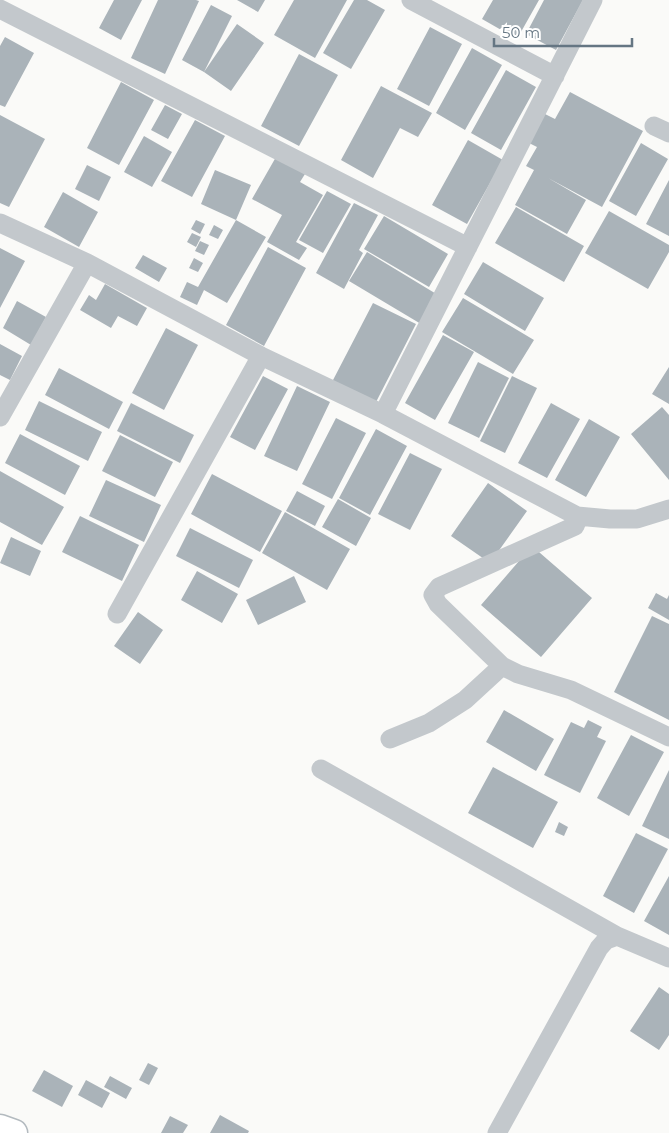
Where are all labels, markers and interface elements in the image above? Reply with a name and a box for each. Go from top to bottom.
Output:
scale bar [494,15,632,47]
text: 50 m [502,23,540,42]

